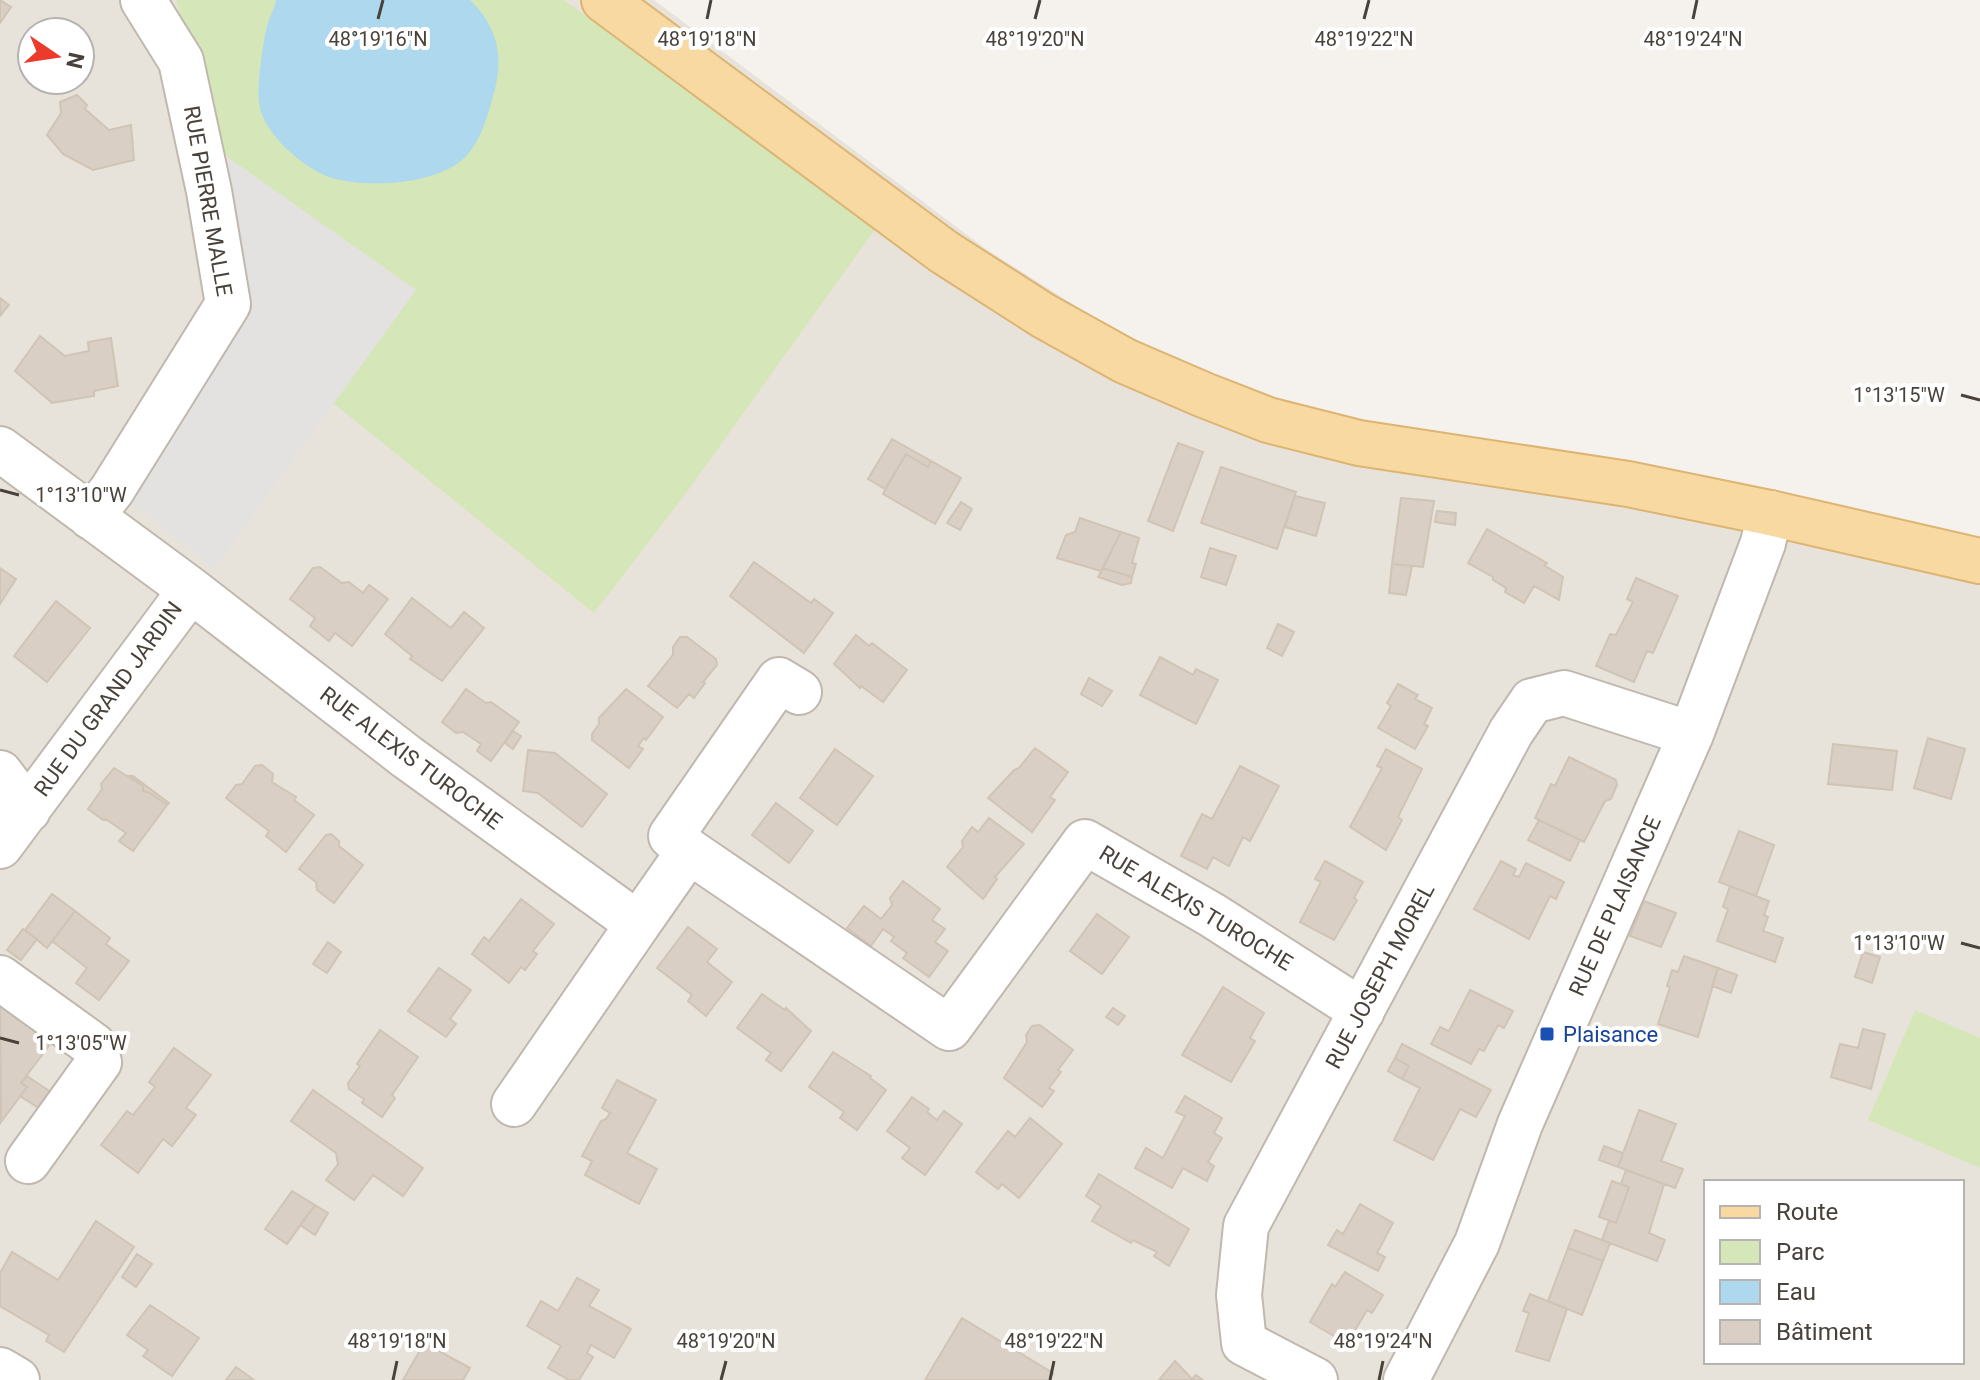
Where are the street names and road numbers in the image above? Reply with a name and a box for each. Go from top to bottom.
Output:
street label: RUE PIERRE MALLE [179,104,237,298]
street label: RUE DU GRAND JARDIN [29,597,187,801]
street label: RUE ALEXIS TUROCHE [315,682,507,834]
street label: RUE DE PLAISANCE [1564,812,1666,1000]
street label: RUE ALEXIS TUROCHE [1095,840,1297,976]
street label: RUE JOSEPH MOREL [1321,879,1439,1073]

